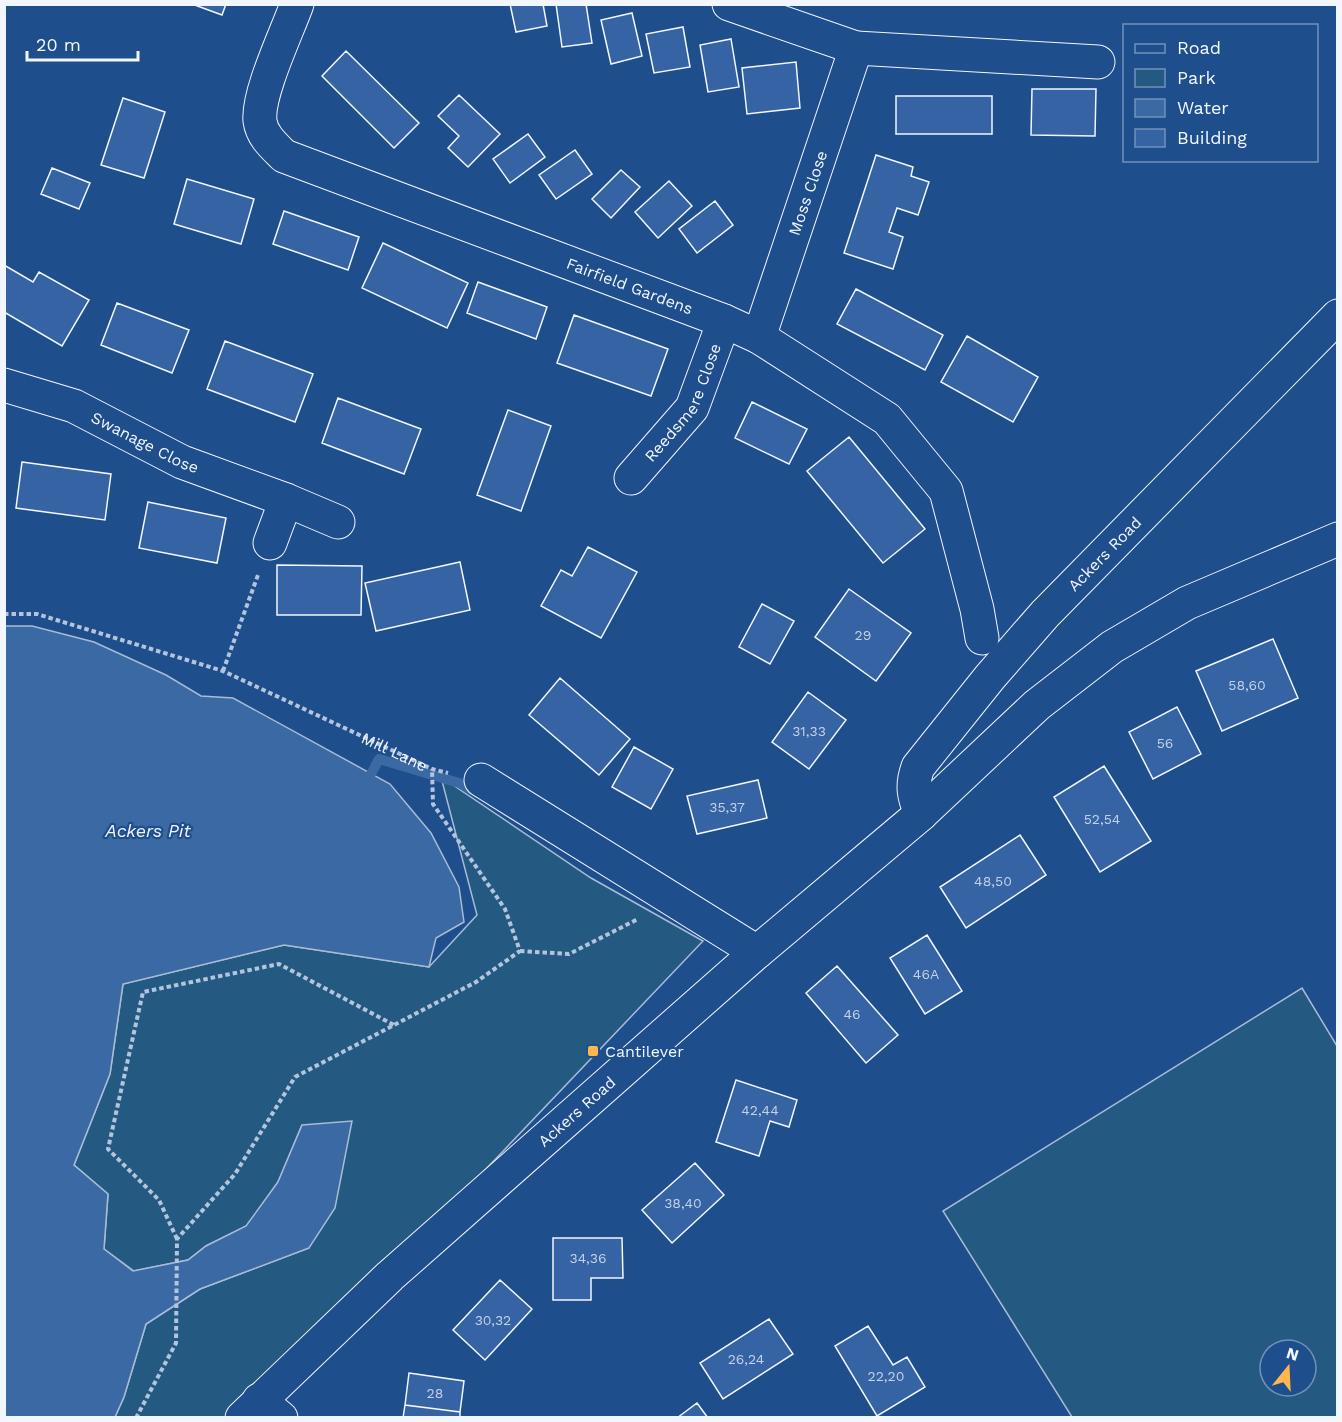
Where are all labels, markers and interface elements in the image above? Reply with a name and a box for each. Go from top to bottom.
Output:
scale bar [27,24,138,62]
legend [1123,24,1318,162]
text: 20 m [36,34,81,55]
text: Road [1177,37,1221,58]
text: Park [1177,67,1216,88]
text: Water [1177,97,1229,118]
text: Building [1177,127,1247,148]
street label: Moss Close [785,148,831,238]
street label: Fairfield Gardens [564,253,696,318]
street label: Reedsmere Close [640,341,724,465]
street label: Swanage Close [88,407,201,477]
street label: Ackers Road [1064,513,1145,595]
house number: 29 [855,627,871,643]
house number: 58,60 [1228,677,1266,693]
house number: 31,33 [792,723,826,739]
street label: Mill Lane [359,728,430,775]
house number: 56 [1157,735,1173,751]
house number: 35,37 [709,799,745,815]
house number: 52,54 [1084,811,1120,827]
water label: Ackers Pit [104,820,192,841]
house number: 48,50 [974,873,1012,889]
house number: 46A [913,966,939,982]
house number: 46 [843,1006,861,1022]
place label: Cantilever [605,1042,684,1061]
marker: Cantilever [586,1044,600,1058]
street label: Ackers Road [534,1072,619,1150]
house number: 42,44 [741,1102,779,1118]
house number: 38,40 [664,1195,702,1211]
house number: 34,36 [570,1250,606,1266]
house number: 30,32 [475,1312,511,1328]
north arrow [1258,1338,1318,1398]
text: N [1284,1343,1301,1365]
house number: 26,24 [728,1351,764,1367]
house number: 22,20 [868,1368,904,1384]
house number: 28 [427,1385,443,1401]

